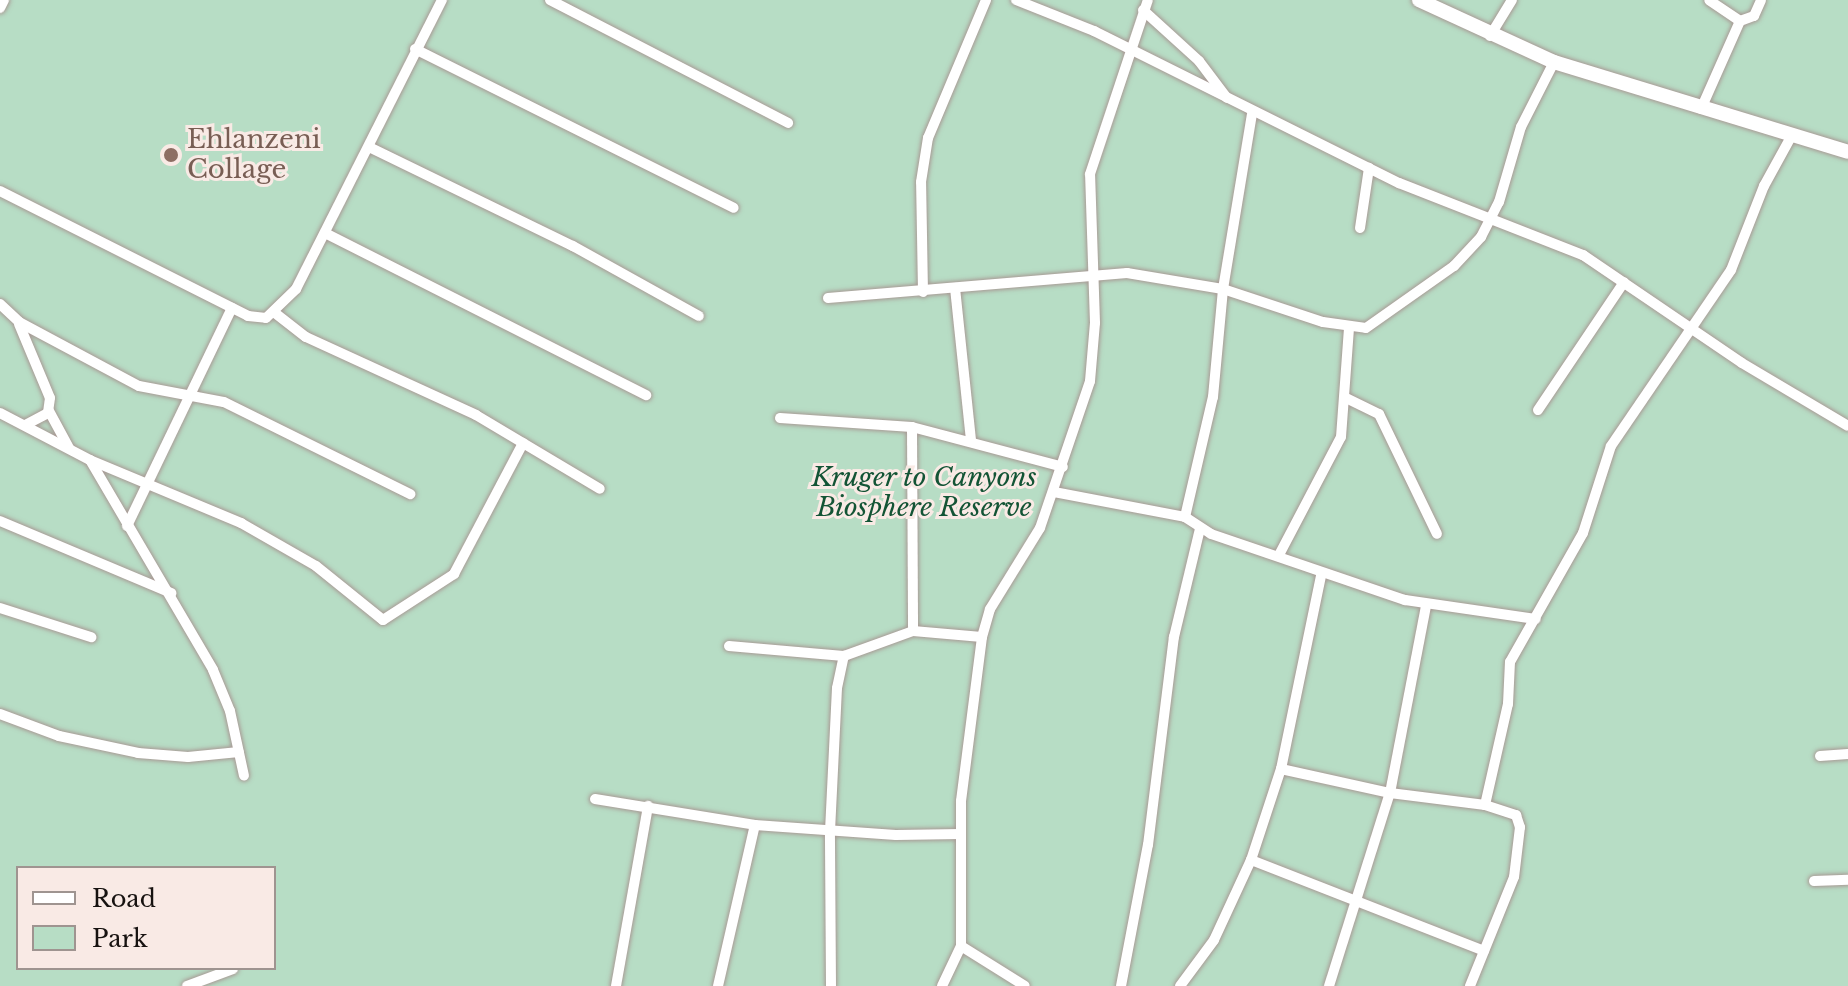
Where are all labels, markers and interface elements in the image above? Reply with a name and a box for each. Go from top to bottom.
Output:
place label: Ehlanzeni Collage [187,124,321,186]
marker: Ehlanzeni Collage [162,146,180,164]
park label: Kruger to Canyons Biosphere Reserve [811,462,1037,524]
legend [16,866,276,970]
text: Road [92,884,156,913]
text: Park [92,924,148,953]

